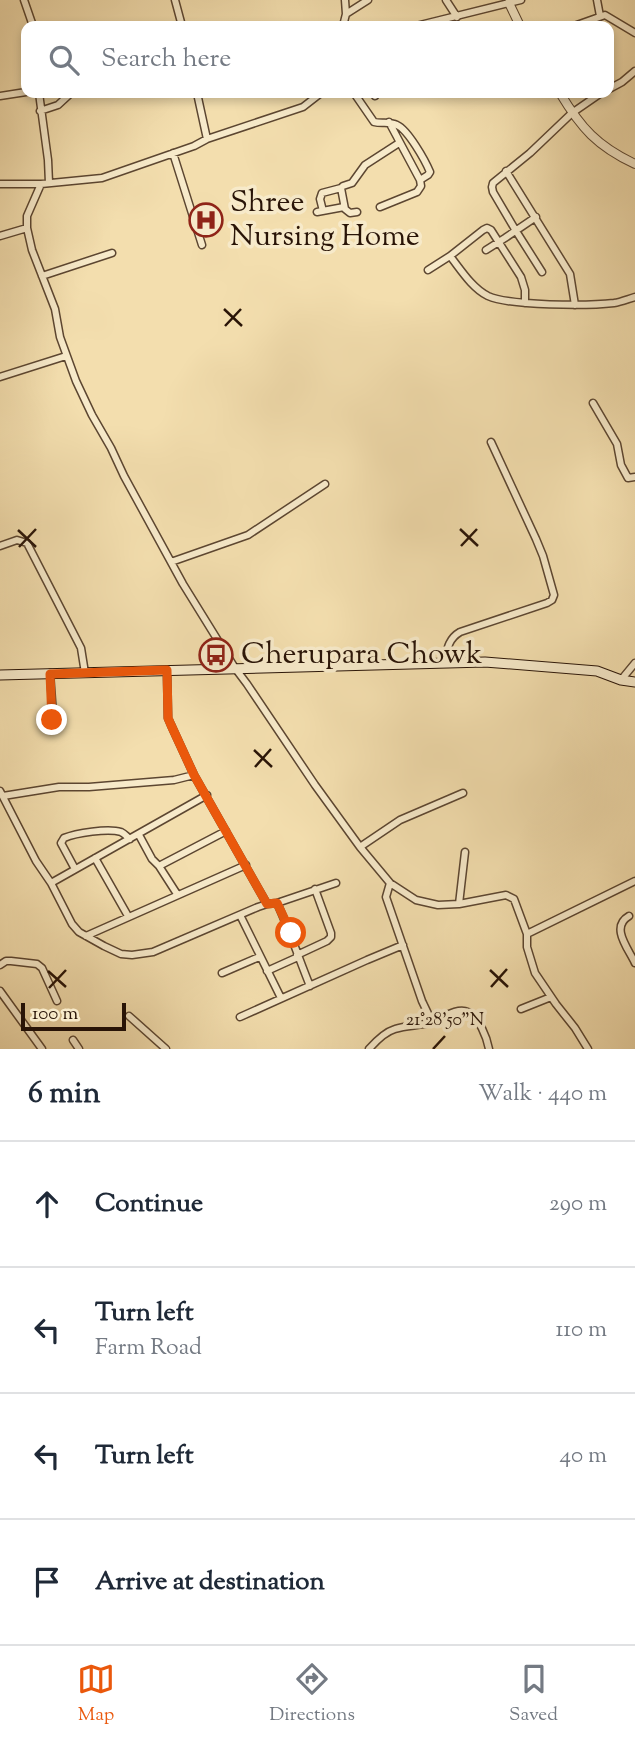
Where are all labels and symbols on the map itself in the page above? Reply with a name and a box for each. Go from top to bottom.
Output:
place label: Shree Nursing Home [230,182,420,259]
hospital icon: Shree Nursing Home [187,201,225,239]
place label: Cherupara Chowk [241,634,482,677]
bus stop icon: Cherupara Chowk [197,636,235,674]
route end [36,704,67,735]
route start [275,917,306,948]
scale bar [21,1000,126,1032]
text: 21°28'50"N [406,1008,484,1034]

